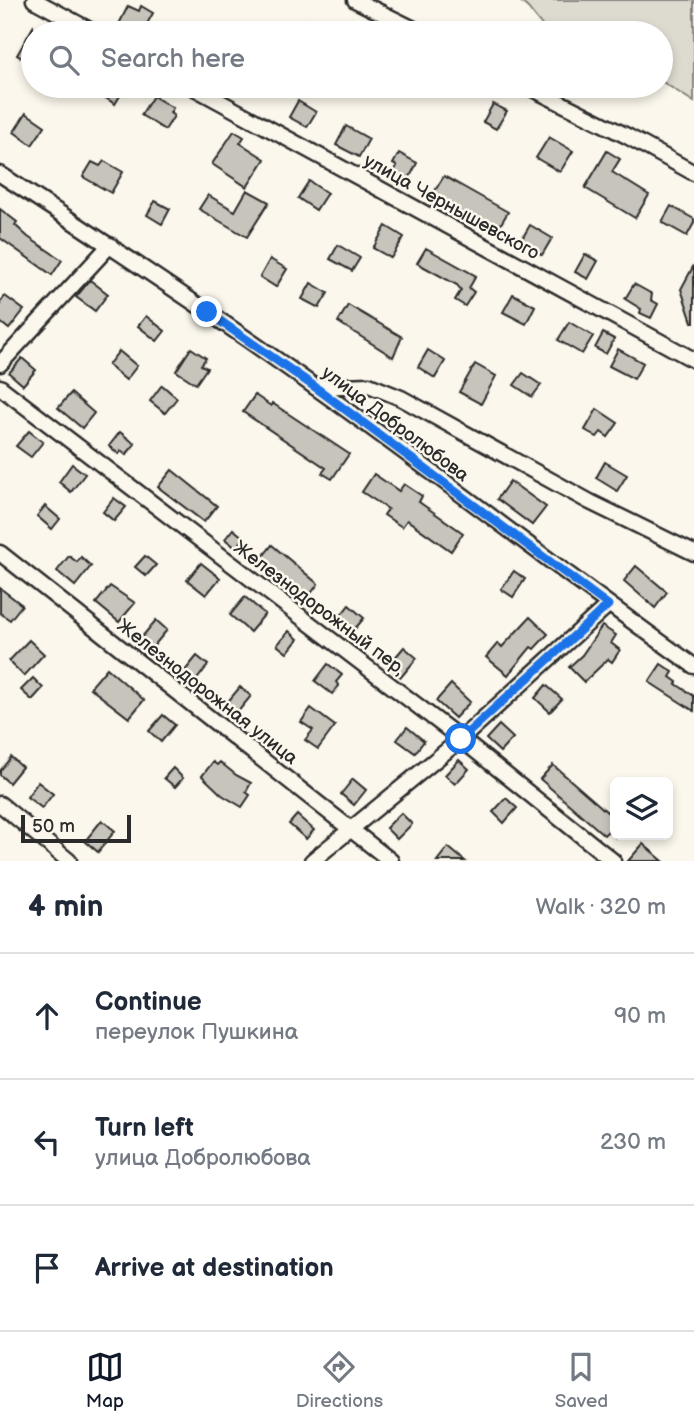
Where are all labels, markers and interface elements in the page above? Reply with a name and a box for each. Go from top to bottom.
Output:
search box [21,21,673,98]
icon: search [45,41,83,79]
text: Search here [101,44,245,75]
street label: улица Чернышевского [359,149,543,265]
route end [191,296,222,327]
street label: улица Добролюбова [317,361,473,487]
street label: Железнодорожный пер, [229,536,410,680]
street label: Железнодорожная улица [112,614,302,770]
route start [445,723,476,754]
map controls [610,777,673,840]
button: layers [610,777,673,840]
scale bar [21,812,131,844]
text: 50 m [32,815,75,838]
text: 4 min [28,889,103,925]
text: Walk · 320 m [535,893,666,921]
text: Continue [95,987,202,1018]
icon: ahead [28,997,66,1035]
text: 90 m [614,1002,666,1030]
text: переулок Пушкина [95,1018,298,1046]
text: Turn left [95,1113,194,1144]
icon: left [28,1123,66,1161]
text: 230 m [600,1128,666,1156]
text: улица Добролюбова [95,1144,311,1172]
icon: arrive [28,1249,66,1287]
text: Arrive at destination [95,1253,334,1284]
tab: Map [86,1348,124,1413]
tab: Directions [296,1348,383,1413]
tab: Saved [555,1348,608,1413]

